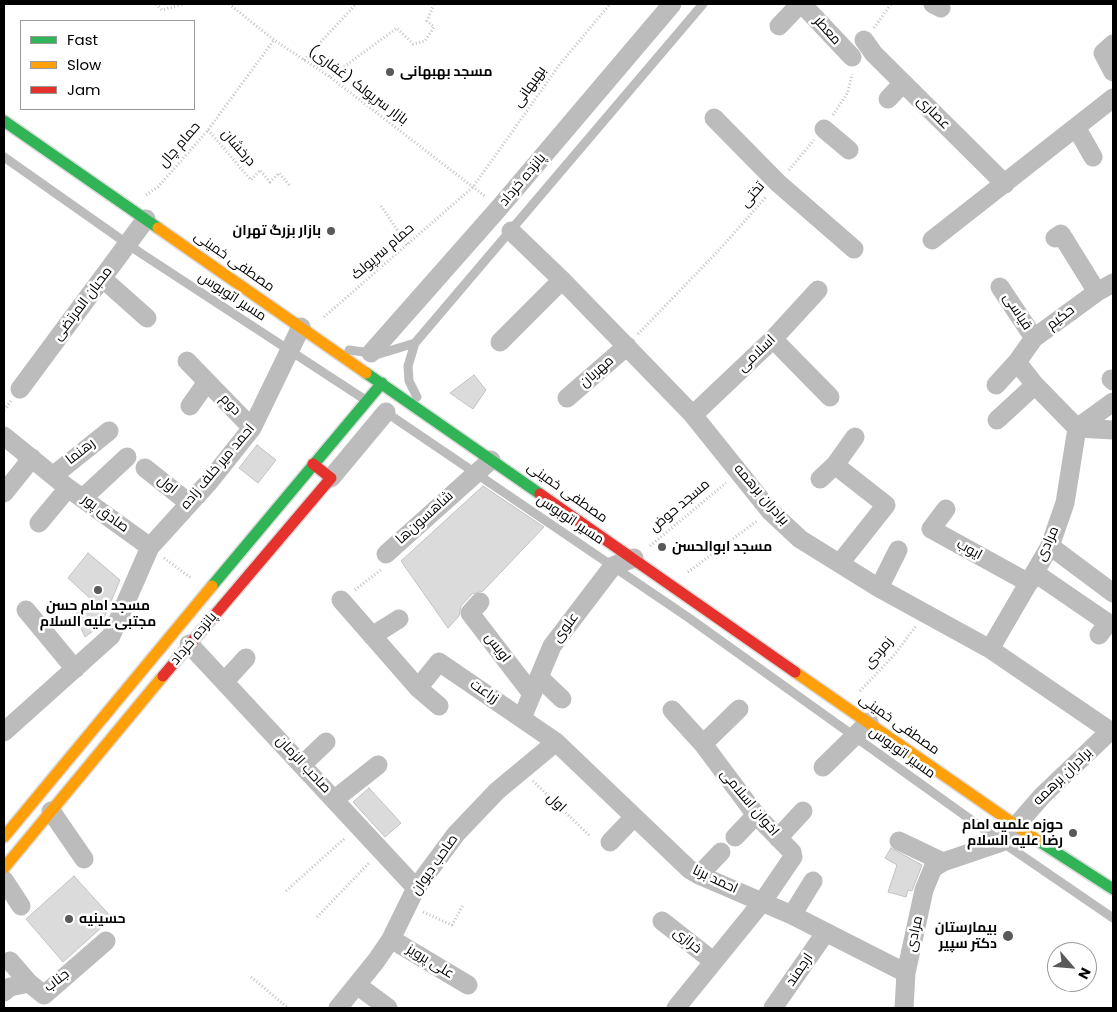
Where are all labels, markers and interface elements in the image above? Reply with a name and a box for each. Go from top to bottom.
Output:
street label: معطر [810,13,844,49]
legend [20,20,195,110]
text: Fast [67,29,98,50]
street label: بازار سرپولک (غفاری) [305,43,411,129]
text: Slow [67,54,101,75]
street label: بهبهانی [510,63,550,111]
place label: مسجد بهبهانی [400,64,492,80]
marker: مسجد بهبهانی [384,66,396,78]
text: Jam [67,79,101,100]
street label: عصاری [913,93,953,133]
street label: حمام چال [156,119,204,171]
street label: درخشان [217,126,259,170]
street label: پانزده خرداد [496,150,550,210]
street label: تختی [737,179,769,211]
street label: حمام سرپولک [348,220,418,284]
place label: بازار بزرگ تهران [233,223,321,239]
marker: بازار بزرگ تهران [325,225,337,237]
street label: مصطفی خمینی [191,228,277,296]
street label: محبان المرتضی [50,264,116,344]
street label: مسیر اتوبوس [195,269,269,325]
street label: قیاسی [999,290,1035,334]
street label: حکیم [1044,302,1078,334]
street label: اسلامی [735,332,779,376]
street label: مهربان [577,353,617,391]
street label: دوم [216,391,244,419]
street label: احمد میر خلف زاده [177,421,259,513]
street label: رهنما [63,435,99,469]
street label: مصطفی خمینی [524,459,610,527]
street label: برادران برهمه [730,461,792,529]
street label: اول [154,472,180,498]
street label: مسجد حوض [647,476,713,536]
street label: شاهسون‌ها [393,488,457,548]
street label: صادق پور [78,491,132,537]
street label: مسیر اتوبوس [533,491,607,549]
street label: مرادی [1033,524,1063,564]
street label: ایوب [953,536,985,564]
place label: مسجد ابوالحسن [672,539,772,555]
marker: مسجد ابوالحسن [656,541,668,553]
marker: مسجد امام حسن مجتبی علیه السلام [92,584,104,596]
place label: مسجد امام حسن مجتبی علیه السلام [40,598,156,630]
street label: پانزده خرداد [167,609,221,669]
street label: علوی [549,610,583,646]
street label: اویس [480,630,514,666]
street label: زمردی [861,634,897,672]
street label: زراعت [467,676,501,708]
street label: مصطفی خمینی [856,691,942,759]
street label: مسیر اتوبوس [866,723,938,783]
street label: صاحب الزمان [272,733,334,797]
street label: برادران برهمه [1030,745,1096,809]
street label: اخوان اسلامی [716,766,782,840]
street label: اول [543,790,569,816]
place label: حوزه علمیه امام رضا علیه السلام [962,817,1063,850]
marker: حوزه علمیه امام رضا علیه السلام [1067,827,1079,839]
street label: صاحب دیوان [408,831,462,899]
street label: احمد برنا [690,862,740,898]
place label: حسینیه [79,911,125,927]
marker: حسینیه [63,913,75,925]
street label: مرادی [903,915,927,953]
place label: بیمارستان دکتر سپیر [935,920,997,952]
street label: خرازی [669,924,705,958]
marker: بیمارستان دکتر سپیر [1001,929,1015,943]
street label: علی پرویز [403,941,457,983]
north arrow [1047,942,1097,992]
street label: ارجمند [783,950,817,990]
text: N [1073,964,1096,983]
street label: جناب [41,966,73,996]

